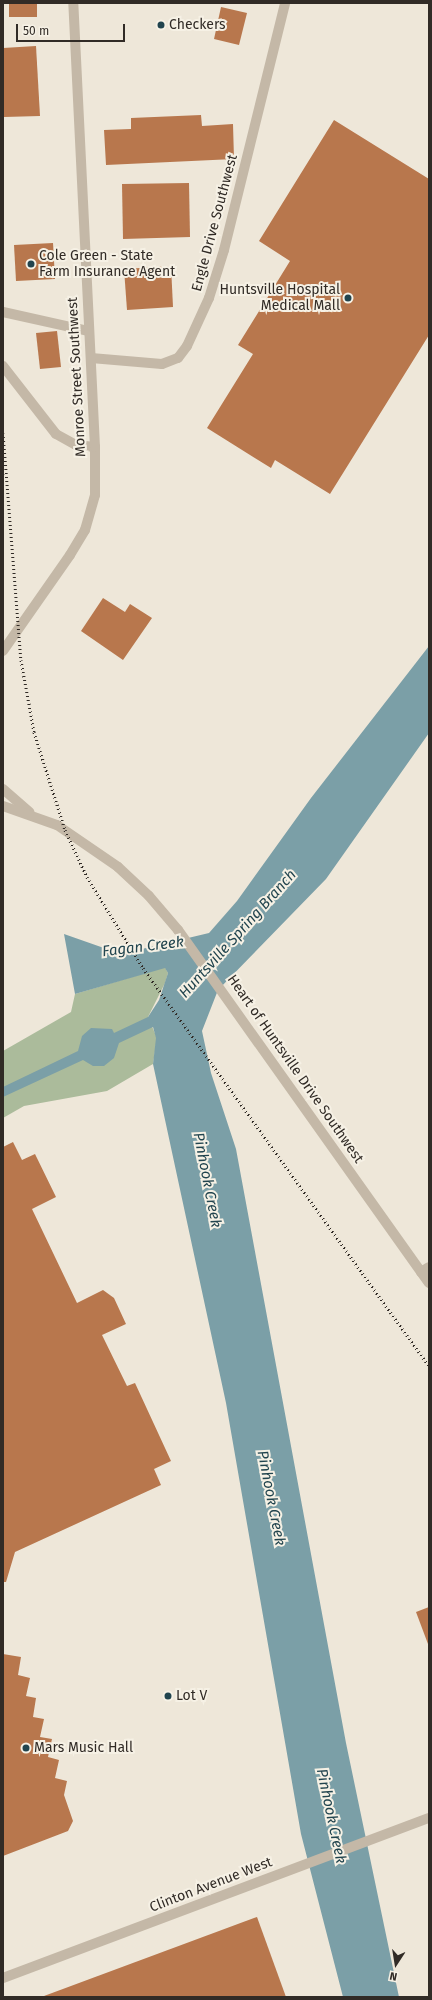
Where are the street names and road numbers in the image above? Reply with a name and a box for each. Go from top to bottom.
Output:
street label: Engle Drive Southwest [189,153,241,293]
street label: Monroe Street Southwest [64,297,90,457]
street label: Heart of Huntsville Drive Southwest [223,972,367,1166]
street label: Clinton Avenue West [147,1854,275,1916]

